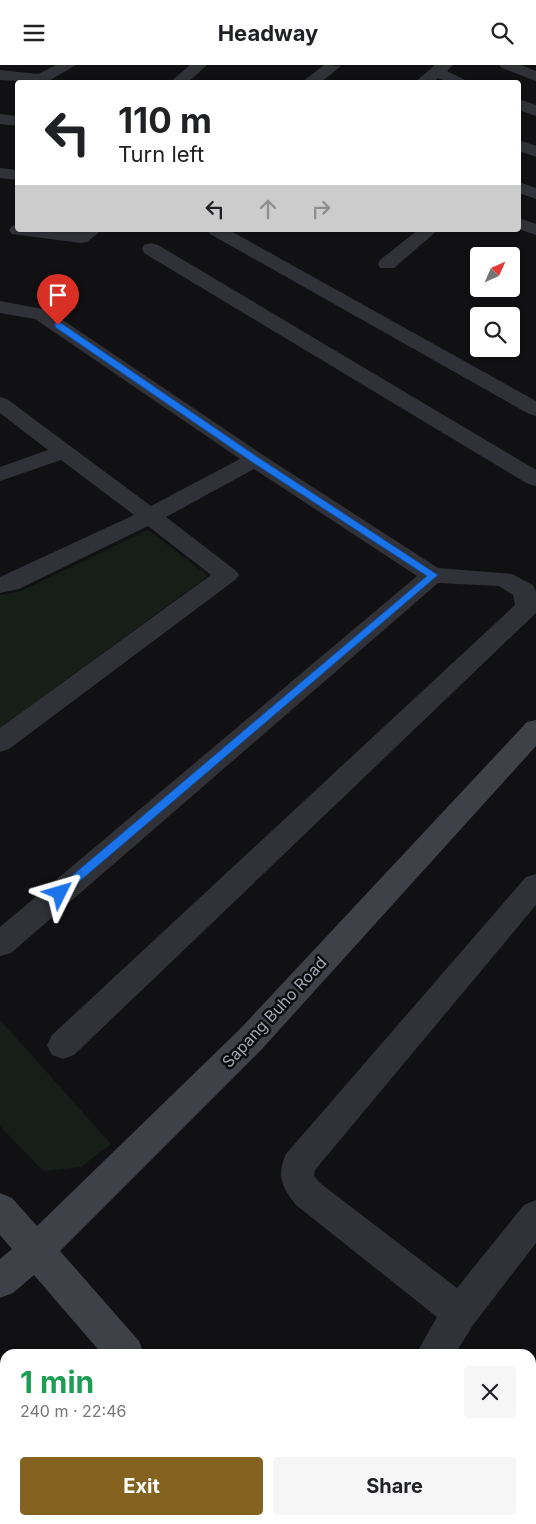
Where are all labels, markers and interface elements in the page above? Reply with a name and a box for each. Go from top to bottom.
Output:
icon: menu [20,19,48,47]
icon: search [488,19,516,47]
text: Headway [218,20,318,46]
text: 110 m [118,99,212,141]
icon: left [35,100,100,165]
text: Turn left [118,141,204,167]
icon: left [201,195,229,223]
icon: ahead [254,195,282,223]
icon: right [307,195,335,223]
north arrow [470,247,520,297]
map controls [470,247,520,357]
pin [37,274,79,325]
icon: arrive [44,281,72,309]
button: search [470,307,520,357]
position arrow [33,866,85,918]
street label: Sapang Buho Road [218,953,330,1071]
text: 1 min [20,1364,94,1400]
button: close [464,1366,516,1418]
text: 240 m · 22:46 [20,1401,126,1421]
button: Exit [20,1457,263,1515]
button: Share [273,1457,516,1515]

